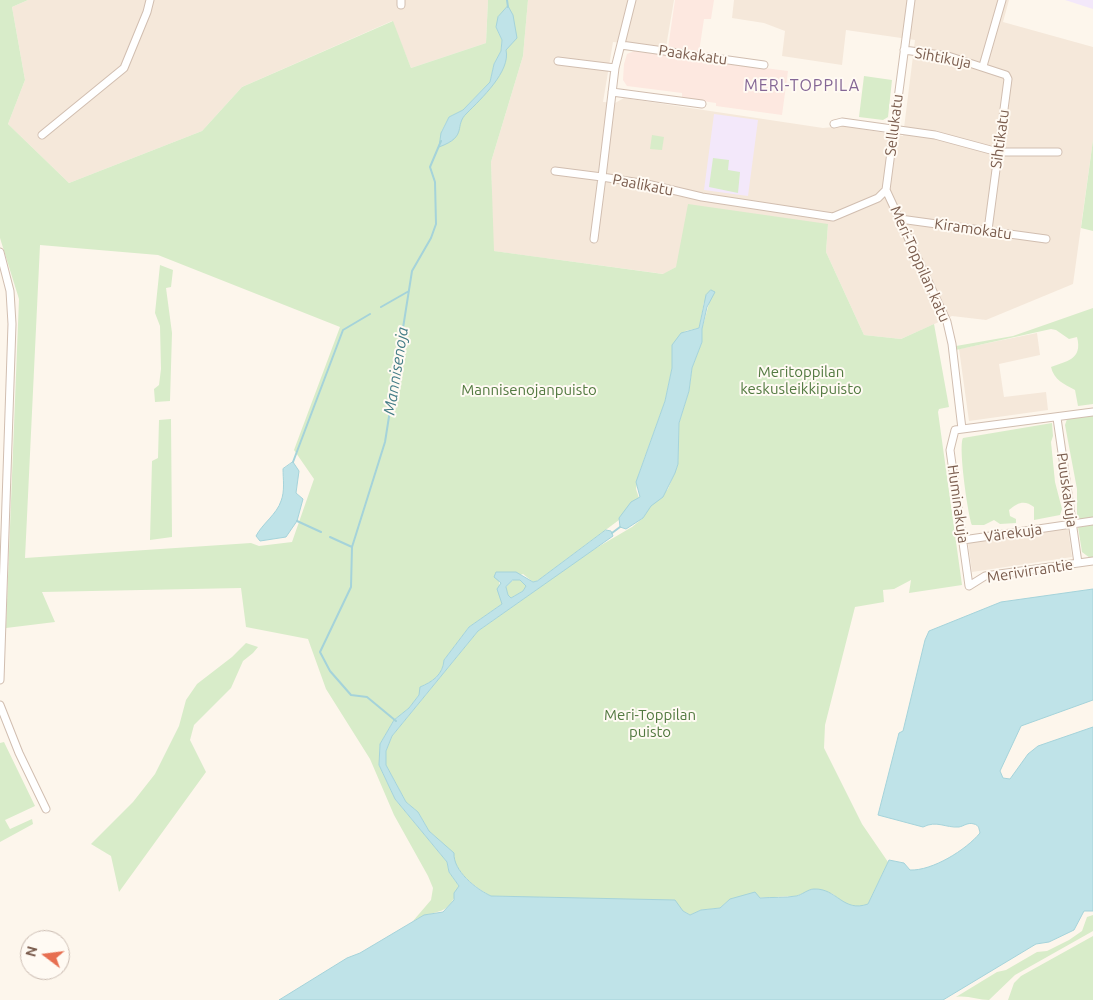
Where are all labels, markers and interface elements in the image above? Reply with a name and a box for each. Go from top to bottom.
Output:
street label: Paakakatu [657,41,729,69]
street label: Sihtikuja [913,44,973,72]
district label: MERI-TOPPILA [742,76,862,96]
street label: Sellukatu [881,93,907,157]
street label: Sihtikatu [987,108,1013,170]
street label: Paalikatu [611,170,675,200]
street label: Meri-Toppilan katu [886,203,954,325]
street label: Kiramokatu [933,215,1013,243]
water label: Mannisenoja [380,326,412,416]
park label: Meritoppilan keskusleikkipuisto [740,363,862,398]
park label: Mannisenojanpuisto [461,381,597,399]
street label: Puuskakuja [1053,451,1081,529]
street label: Huminakuja [944,463,972,545]
street label: Värekuja [983,520,1043,546]
street label: Merivirrantie [986,555,1074,587]
park label: Meri-Toppilan puisto [604,706,696,741]
north arrow [20,930,70,980]
text: N [22,944,41,959]

